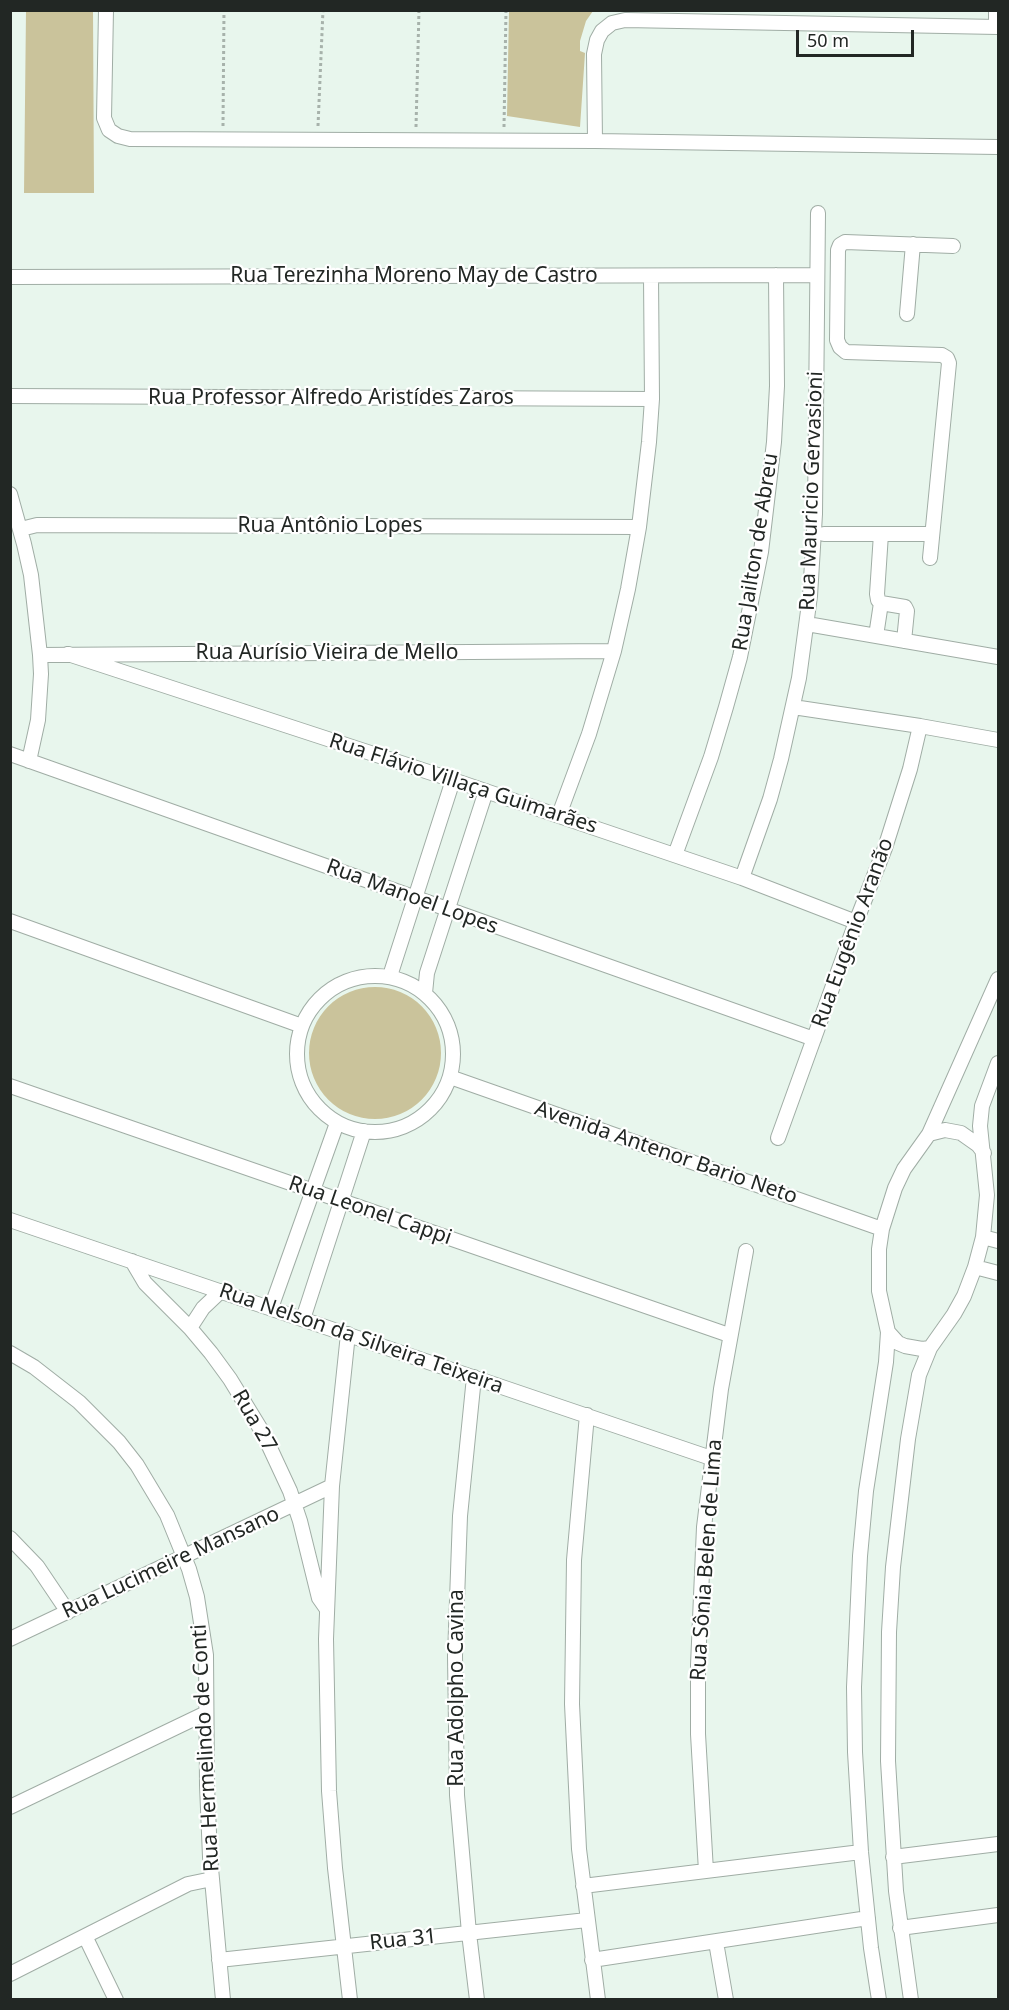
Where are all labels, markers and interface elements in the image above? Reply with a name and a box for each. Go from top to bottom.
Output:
scale bar [799,18,918,56]
text: 50 m [807,28,849,52]
street label: Rua Terezinha Moreno May de Castro [230,263,598,289]
street label: Rua Mauricio Gervasioni [795,371,829,611]
street label: Rua Professor Alfredo Aristídes Zaros [148,385,514,411]
street label: Rua Jailton de Abreu [728,451,784,653]
street label: Rua Antônio Lopes [237,513,423,539]
street label: Rua Aurísio Vieira de Mello [196,640,458,666]
street label: Rua Flávio Villaça Guimarães [326,729,600,839]
street label: Rua Eugênio Aranão [807,835,899,1031]
street label: Rua Manoel Lopes [323,854,501,940]
street label: Avenida Antenor Bario Neto [531,1096,801,1210]
street label: Rua Leonel Cappi [285,1171,455,1251]
street label: Rua Nelson da Silveira Teixeira [215,1278,507,1400]
street label: Rua 27 [226,1386,282,1456]
street label: Rua Sônia Belen de Lima [686,1438,728,1682]
street label: Rua Lucimeire Mansano [58,1502,284,1624]
street label: Rua Adolpho Cavina [444,1589,470,1787]
street label: Rua Hermelindo de Conti [187,1624,225,1872]
street label: Rua 31 [368,1924,438,1956]

